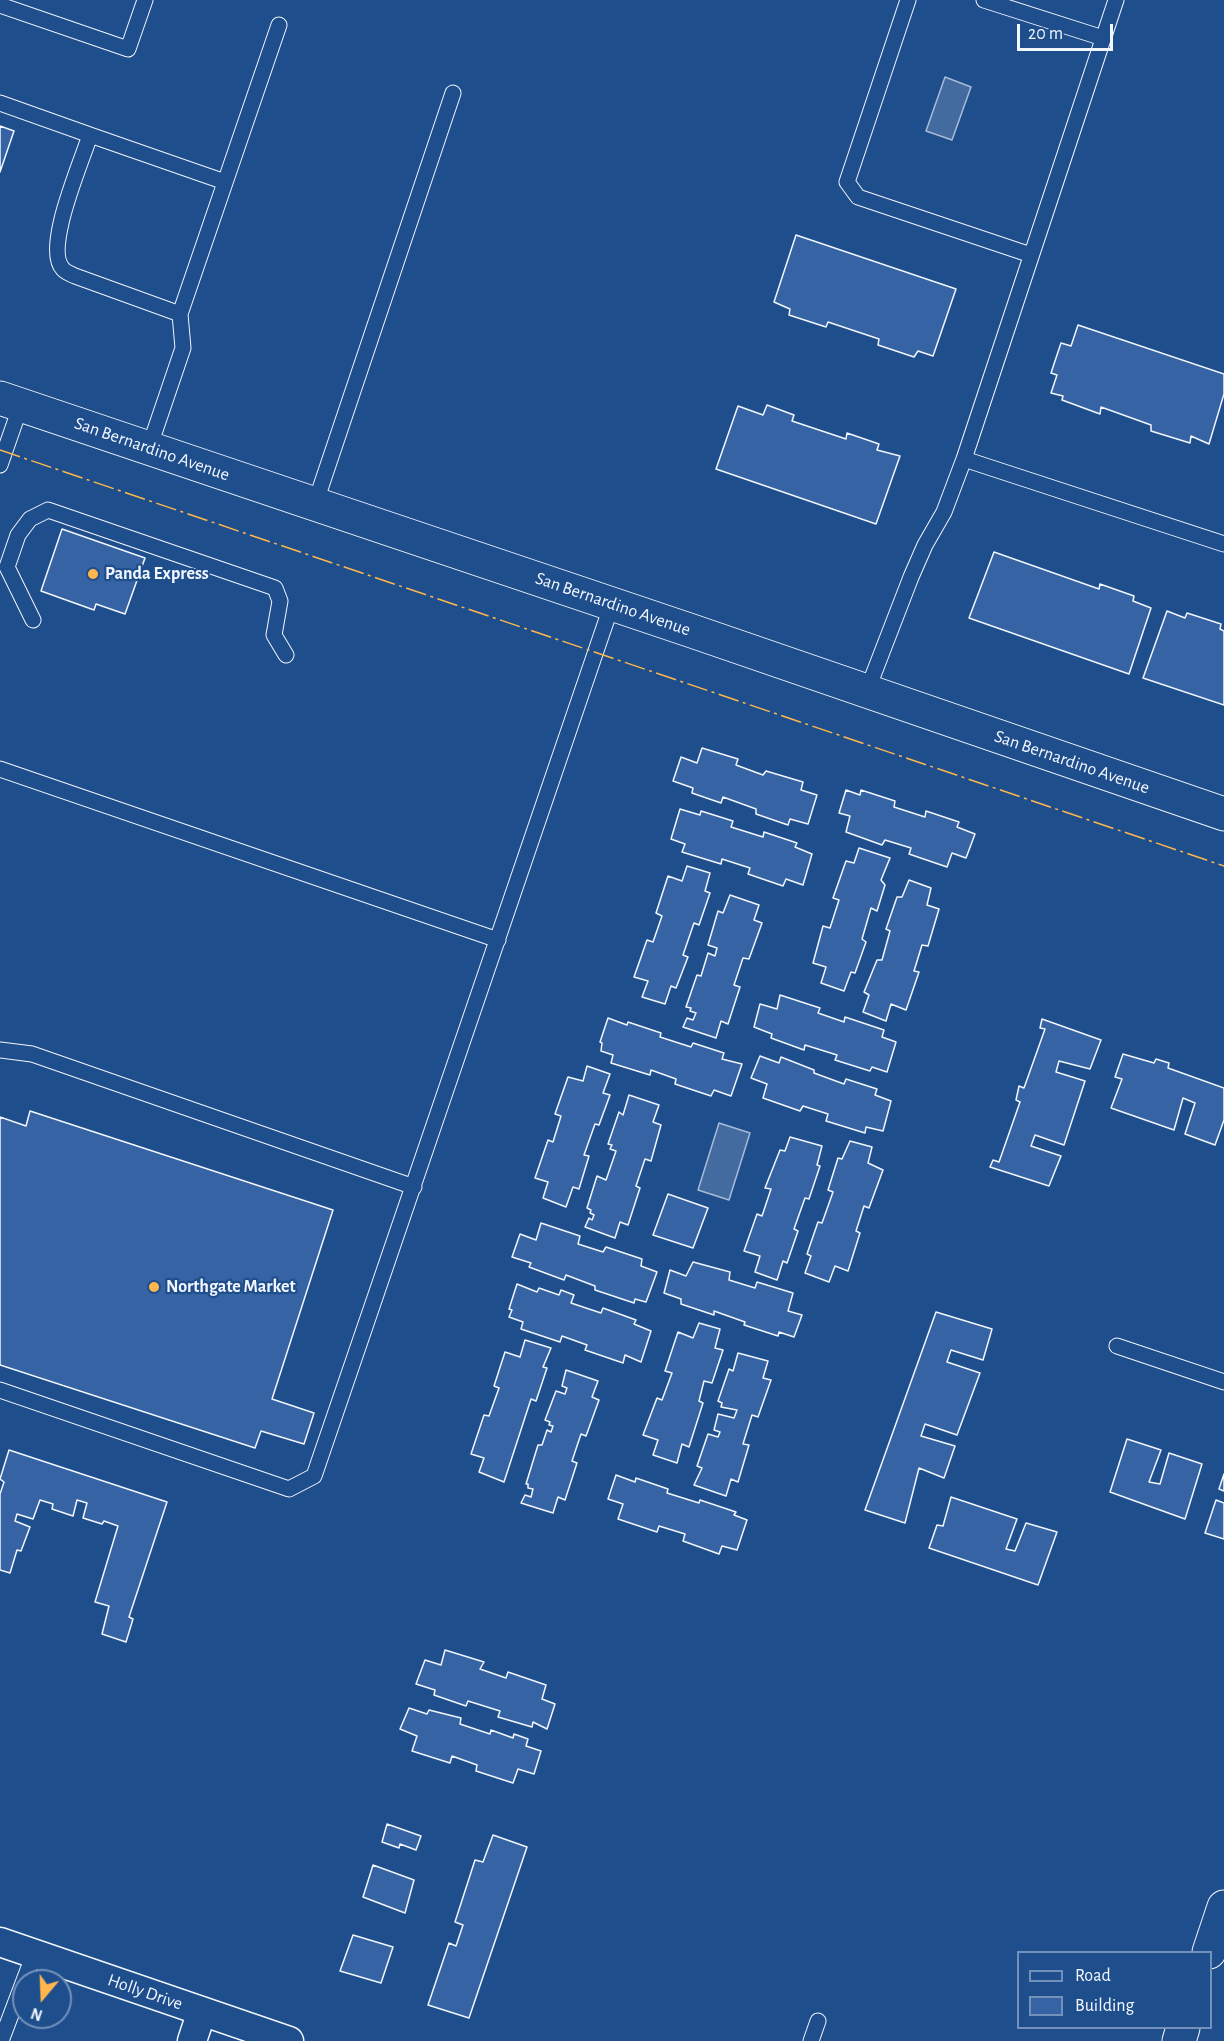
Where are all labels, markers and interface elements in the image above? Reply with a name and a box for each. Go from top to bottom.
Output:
scale bar [1020,12,1116,50]
text: 20 m [1028,25,1063,43]
street label: San Bernardino Avenue [72,412,232,486]
place label: Panda Express [105,563,209,585]
marker: Panda Express [86,567,100,581]
street label: San Bernardino Avenue [533,567,693,641]
street label: San Bernardino Avenue [992,725,1152,799]
place label: Northgate Market [166,1276,296,1298]
marker: Northgate Market [147,1280,161,1294]
legend [1017,1951,1212,2029]
text: Road [1075,1967,1111,1985]
north arrow [12,1969,72,2029]
street label: Holly Drive [105,1969,185,2015]
text: Building [1075,1997,1134,2015]
text: N [29,2005,45,2024]

